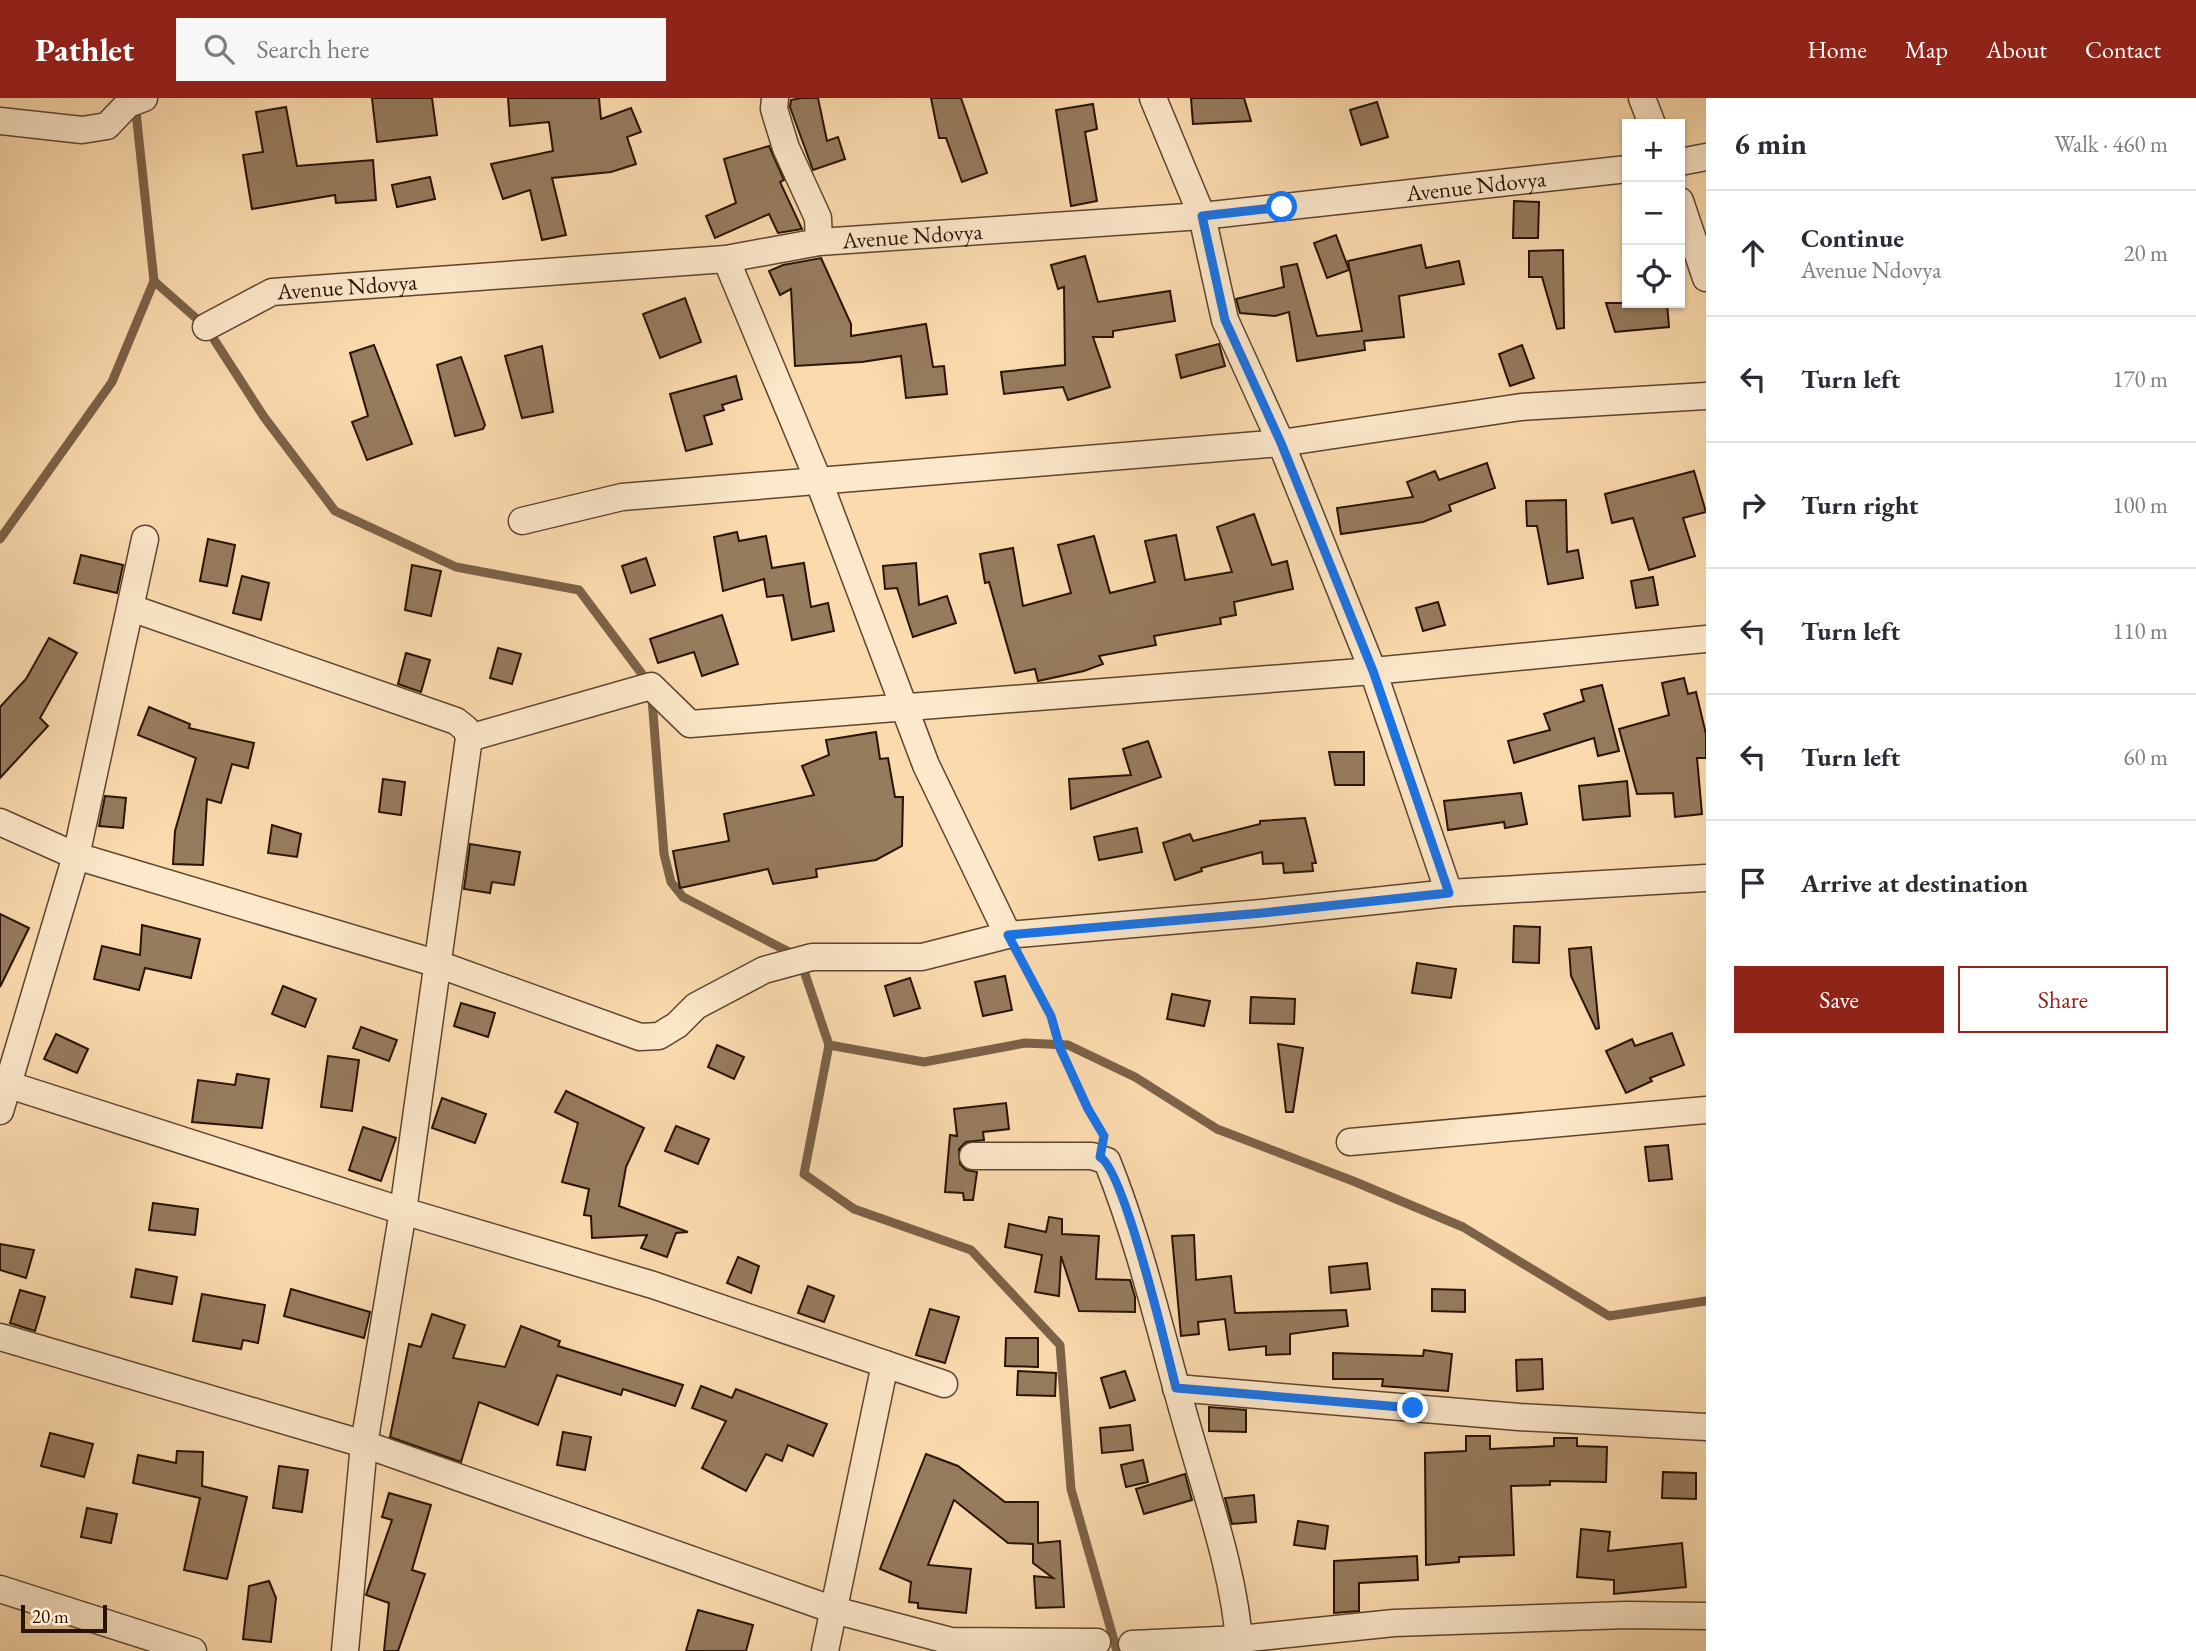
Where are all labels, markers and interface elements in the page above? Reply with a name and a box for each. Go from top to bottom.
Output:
search box [176,18,666,81]
text: Pathlet [35,28,134,71]
icon: search [200,30,238,68]
text: Search here [256,32,369,66]
text: Home [1807,34,1867,65]
text: Map [1905,34,1948,65]
text: About [1986,34,2047,65]
text: Contact [2085,34,2161,65]
map controls [1622,119,1685,308]
button: + [1622,119,1685,182]
text: 6 min [1734,124,1807,163]
text: Walk · 460 m [2054,129,2168,159]
street label: Avenue Ndovya [1403,163,1548,208]
button: − [1622,182,1685,245]
route start [1266,191,1297,222]
street label: Avenue Ndovya [840,216,984,255]
text: Continue [1801,221,1904,255]
icon: ahead [1734,234,1772,272]
text: 20 m [2123,238,2168,268]
button: locate [1622,245,1685,308]
text: Avenue Ndovya [1801,255,1941,285]
street label: Avenue Ndovya [275,266,419,307]
icon: left [1734,360,1772,398]
text: Turn left [1801,362,1900,396]
text: 170 m [2112,364,2168,394]
icon: right [1734,486,1772,524]
text: Turn right [1801,488,1919,522]
text: 100 m [2112,490,2168,520]
icon: left [1734,612,1772,650]
text: Turn left [1801,614,1900,648]
text: 110 m [2112,616,2168,646]
icon: left [1734,738,1772,776]
text: Turn left [1801,740,1900,774]
text: 60 m [2123,742,2168,772]
icon: arrive [1734,864,1772,902]
text: Arrive at destination [1801,866,2028,900]
button: Save [1734,966,1944,1033]
button: Share [1958,966,2168,1033]
route end [1397,1392,1428,1423]
scale bar [21,1602,107,1634]
text: 20 m [32,1604,69,1629]

